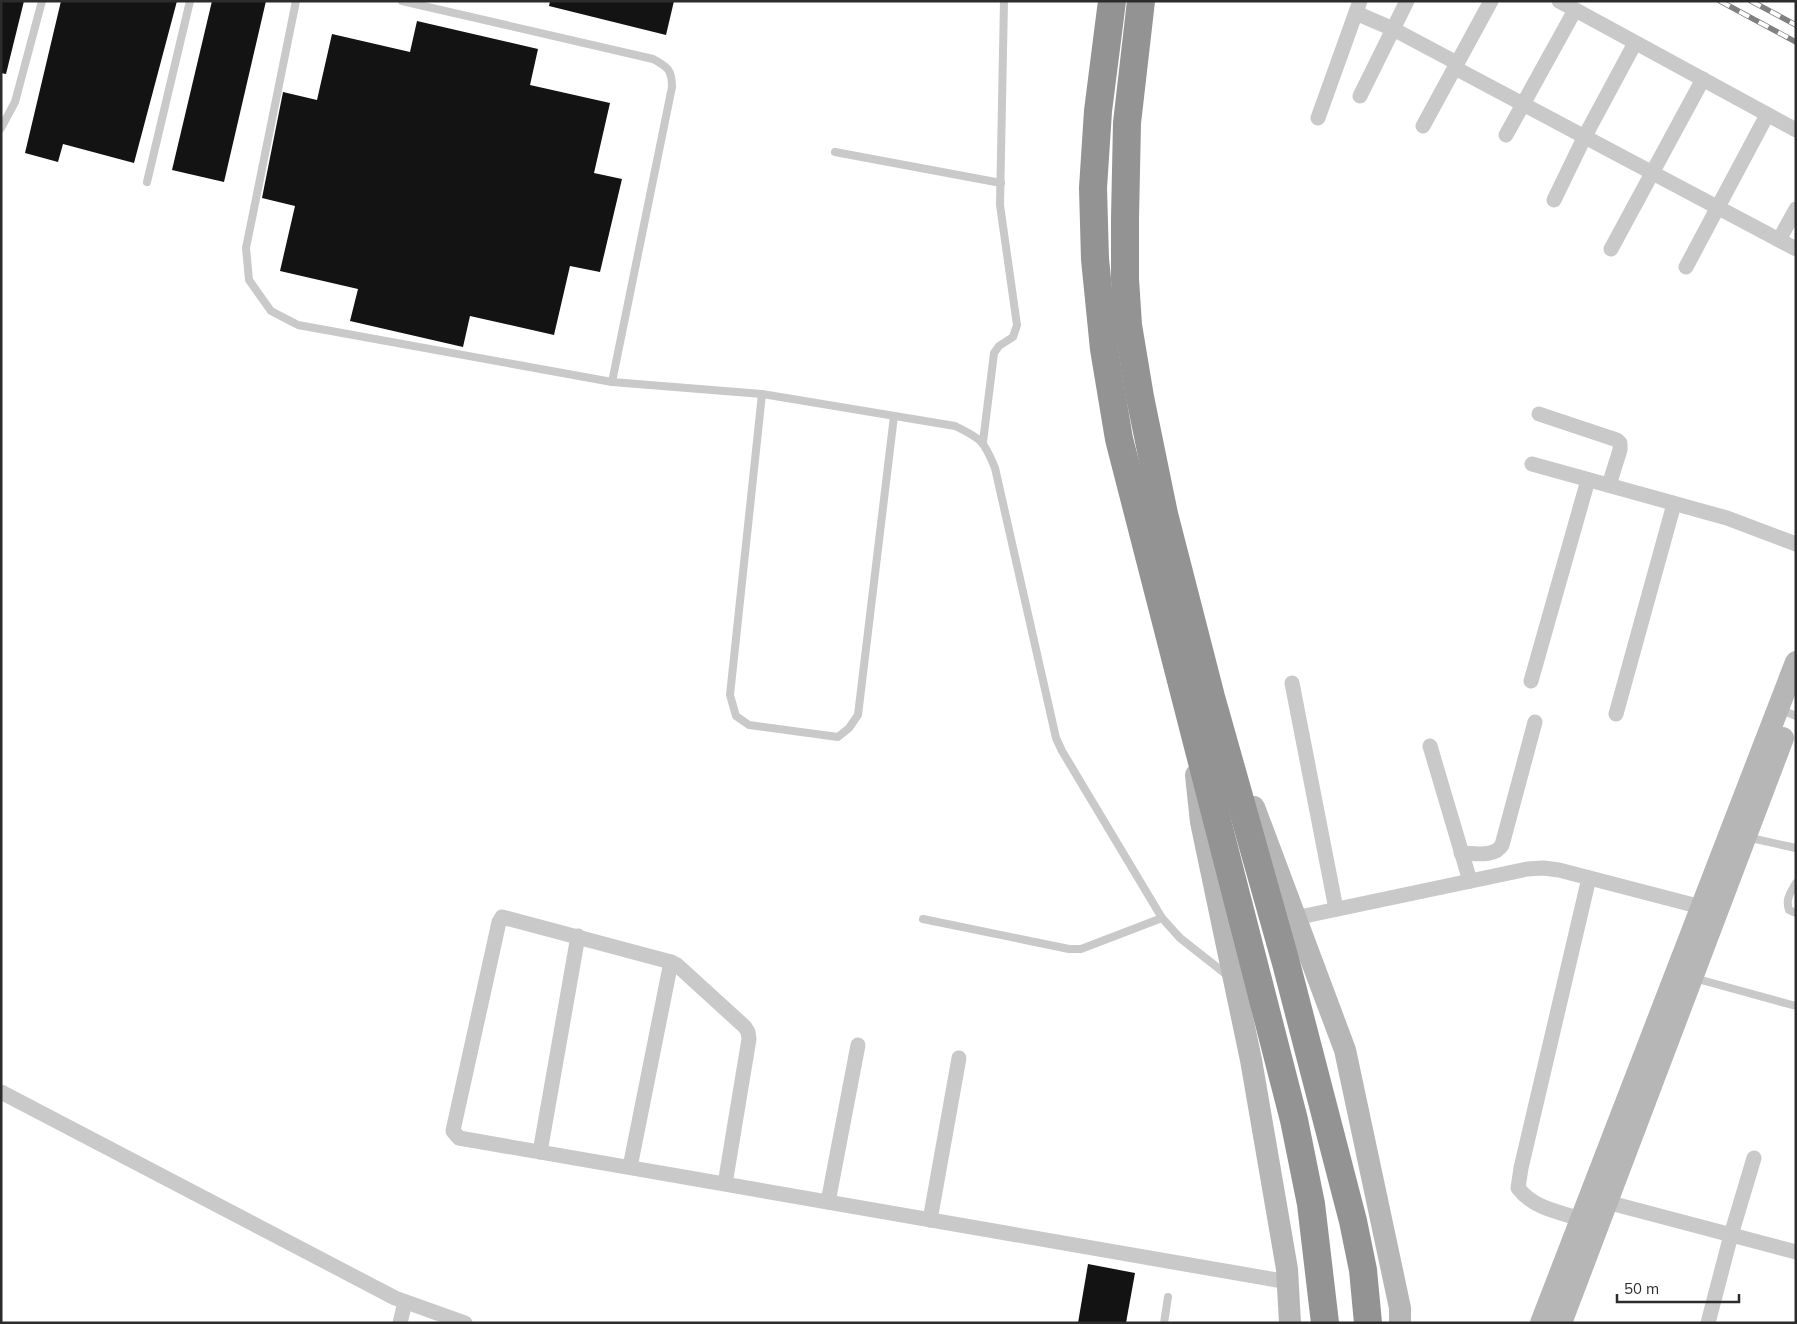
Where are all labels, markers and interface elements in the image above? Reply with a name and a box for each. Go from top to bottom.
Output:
scale bar [1617,1272,1740,1304]
text: 50 m [1624,1279,1659,1298]

